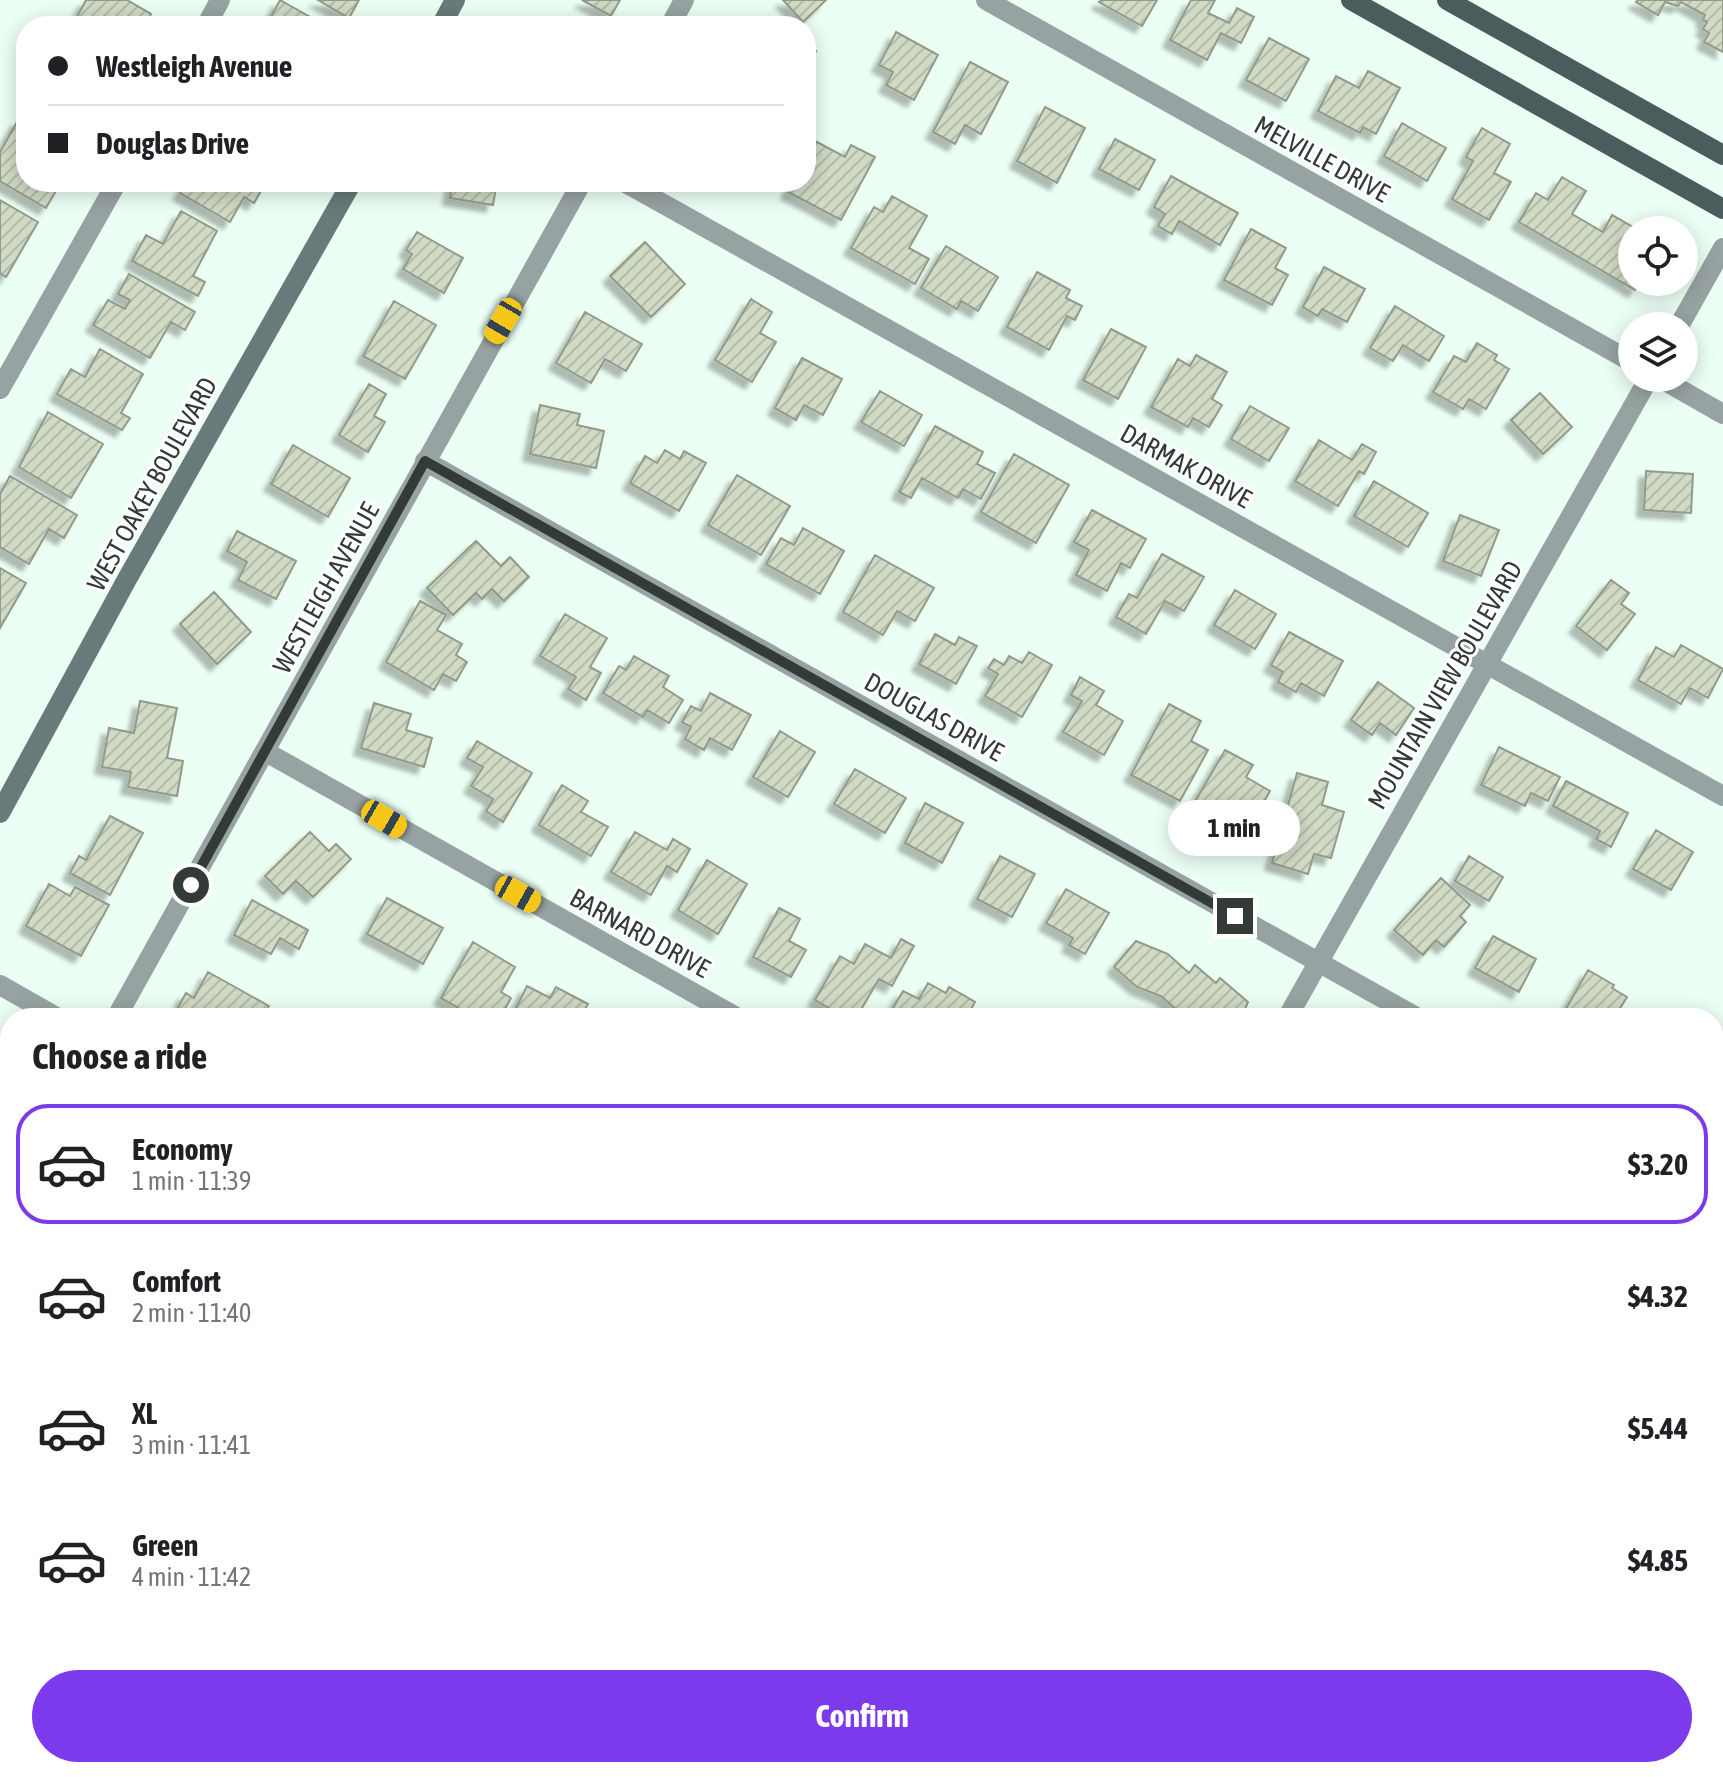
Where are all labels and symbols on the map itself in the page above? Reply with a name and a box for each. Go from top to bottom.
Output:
street label: MELVILLE DRIVE [1249,110,1395,208]
car [481,294,525,348]
street label: WEST OAKEY BOULEVARD [81,372,223,596]
street label: DARMAK DRIVE [1115,418,1257,514]
street label: WESTLEIGH AVENUE [267,498,385,678]
street label: MOUNTAIN VIEW BOULEVARD [1362,556,1528,814]
street label: DOUGLAS DRIVE [859,667,1009,767]
car [357,797,411,841]
callout: 1 min [1169,800,1301,856]
route start [173,867,209,903]
car [491,872,545,916]
street label: BARNARD DRIVE [565,882,715,984]
route end [1217,898,1253,934]

